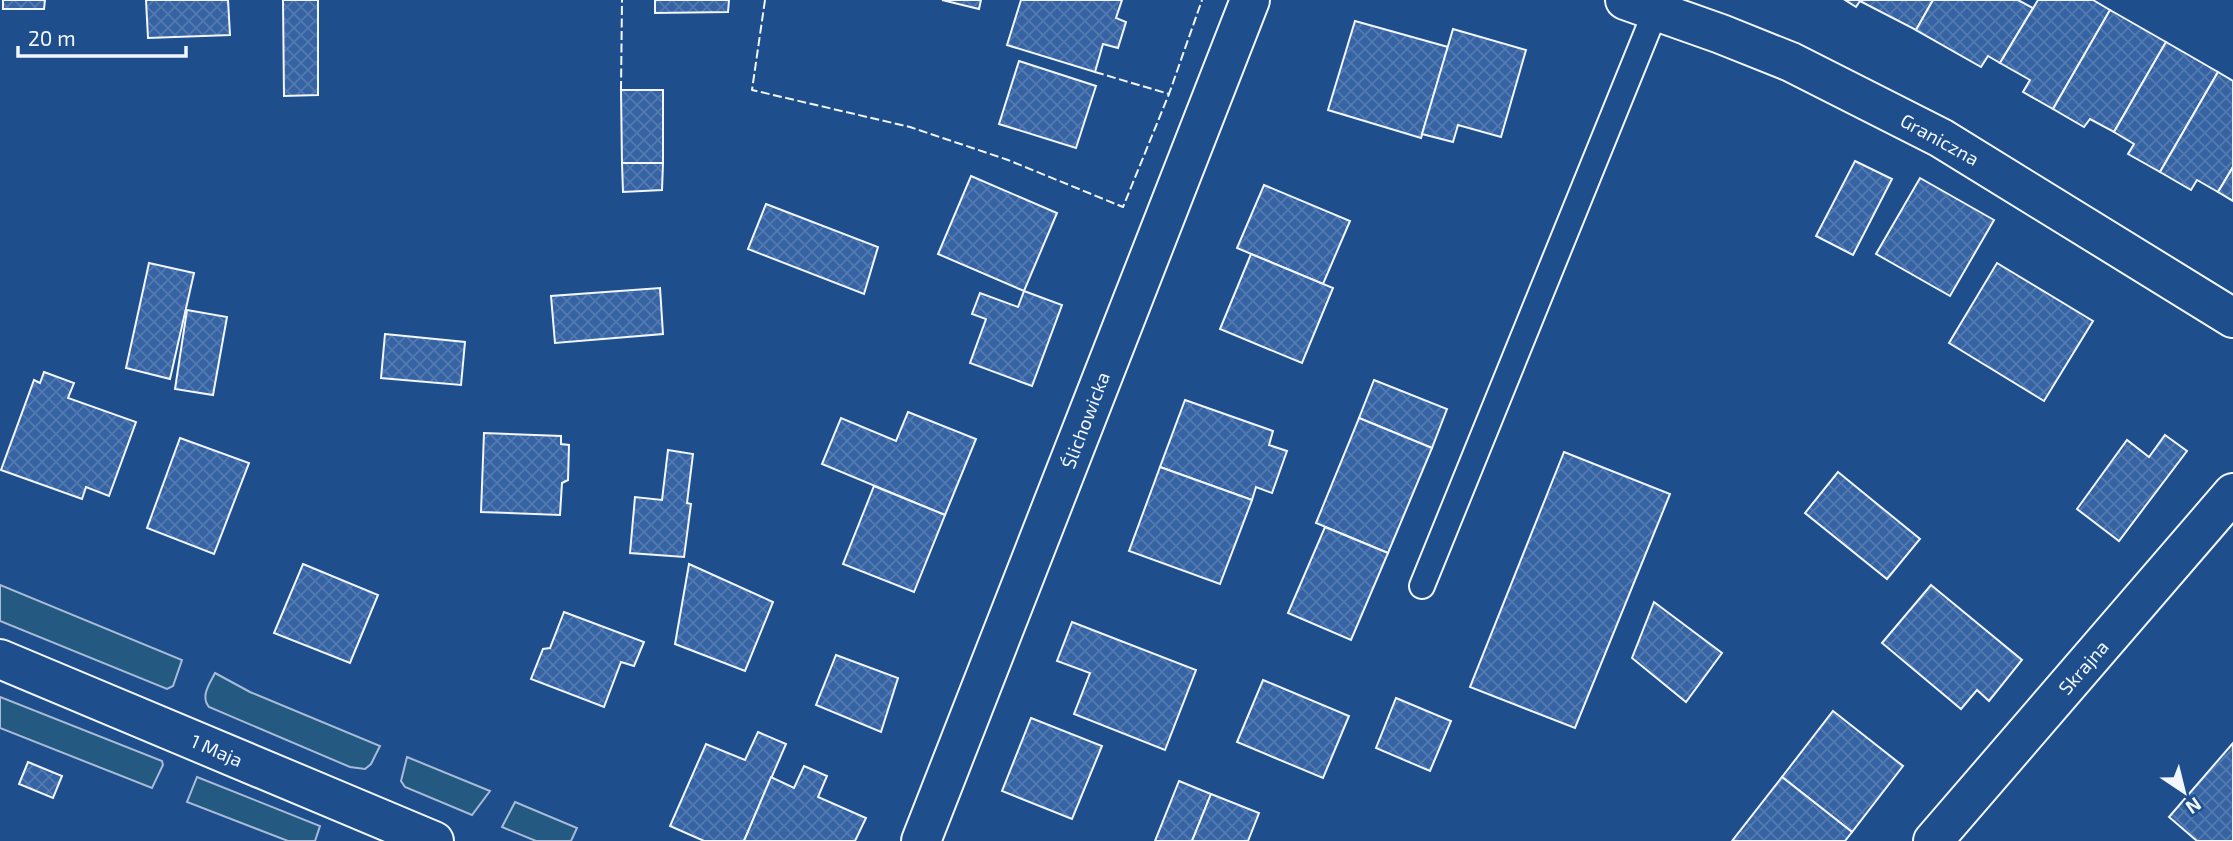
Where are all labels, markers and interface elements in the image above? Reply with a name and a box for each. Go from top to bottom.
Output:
scale bar [18,14,186,58]
text: 20 m [28,25,76,50]
street label: Graniczna [1897,108,1983,170]
street label: Ślichowicka [1056,368,1114,472]
street label: Skrajna [2053,635,2113,699]
street label: 1 Maja [188,729,246,771]
north arrow [2149,757,2219,827]
text: N [2182,793,2206,820]

